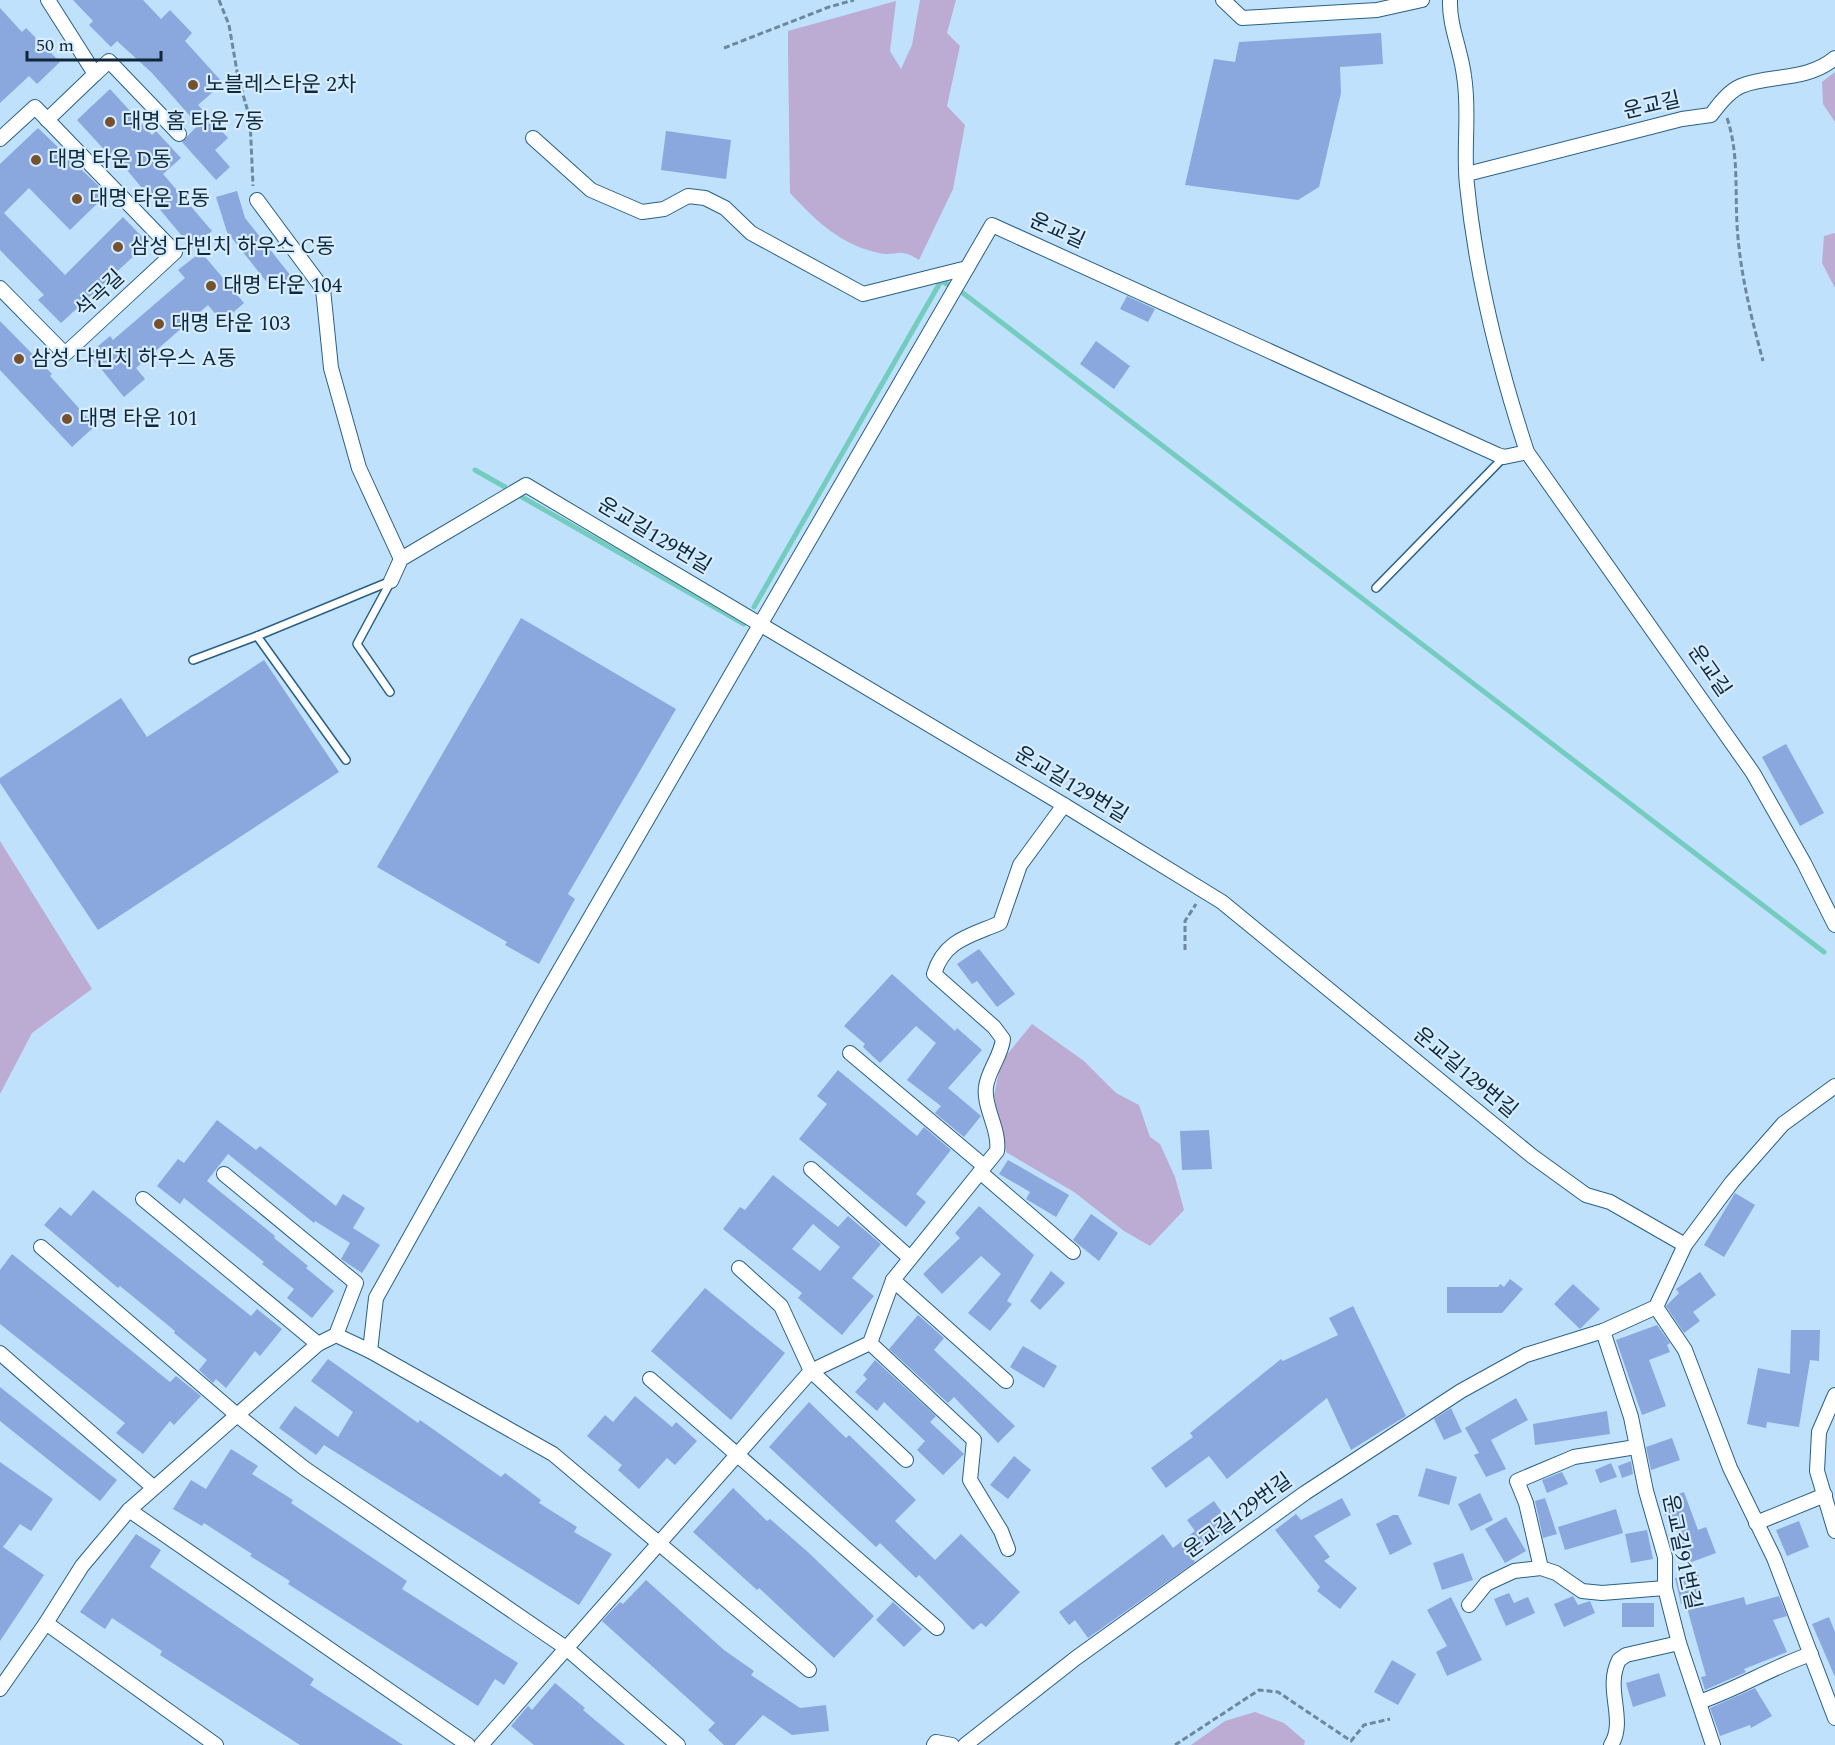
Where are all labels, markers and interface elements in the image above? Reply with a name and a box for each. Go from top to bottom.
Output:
scale bar [27,24,160,62]
text: 50 m [36,32,74,59]
place label: 노블레스타운 2차 [205,69,356,101]
marker: 노블레스타운 2차 [186,78,200,92]
street label: 운교길 [1620,84,1684,128]
place label: 대명 홈 타운 7동 [122,106,264,138]
marker: 대명 홈 타운 7동 [103,115,117,129]
place label: 대명 타운 D동 [48,144,171,176]
marker: 대명 타운 D동 [29,153,43,167]
place label: 대명 타운 E동 [89,183,210,215]
marker: 대명 타운 E동 [70,192,84,206]
street label: 운교길 [1024,205,1090,257]
place label: 삼성 다빈치 하우스 C동 [130,231,335,263]
marker: 삼성 다빈치 하우스 C동 [111,240,125,254]
street label: 석곡길 [68,263,132,325]
place label: 대명 타운 104 [223,270,343,302]
marker: 대명 타운 104 [204,279,218,293]
place label: 대명 타운 103 [171,308,291,340]
marker: 대명 타운 103 [152,317,166,331]
place label: 삼성 다빈치 하우스 A동 [31,343,236,375]
marker: 삼성 다빈치 하우스 A동 [12,352,26,366]
place label: 대명 타운 101 [79,403,198,435]
marker: 대명 타운 101 [60,412,74,426]
street label: 운교길129번길 [591,489,717,583]
street label: 운교길 [1679,638,1739,704]
street label: 운교길129번길 [1008,738,1134,832]
street label: 운교길129번길 [1406,1020,1524,1126]
street label: 운교길129번길 [1177,1465,1299,1567]
street label: 운교길91번길 [1653,1491,1709,1613]

